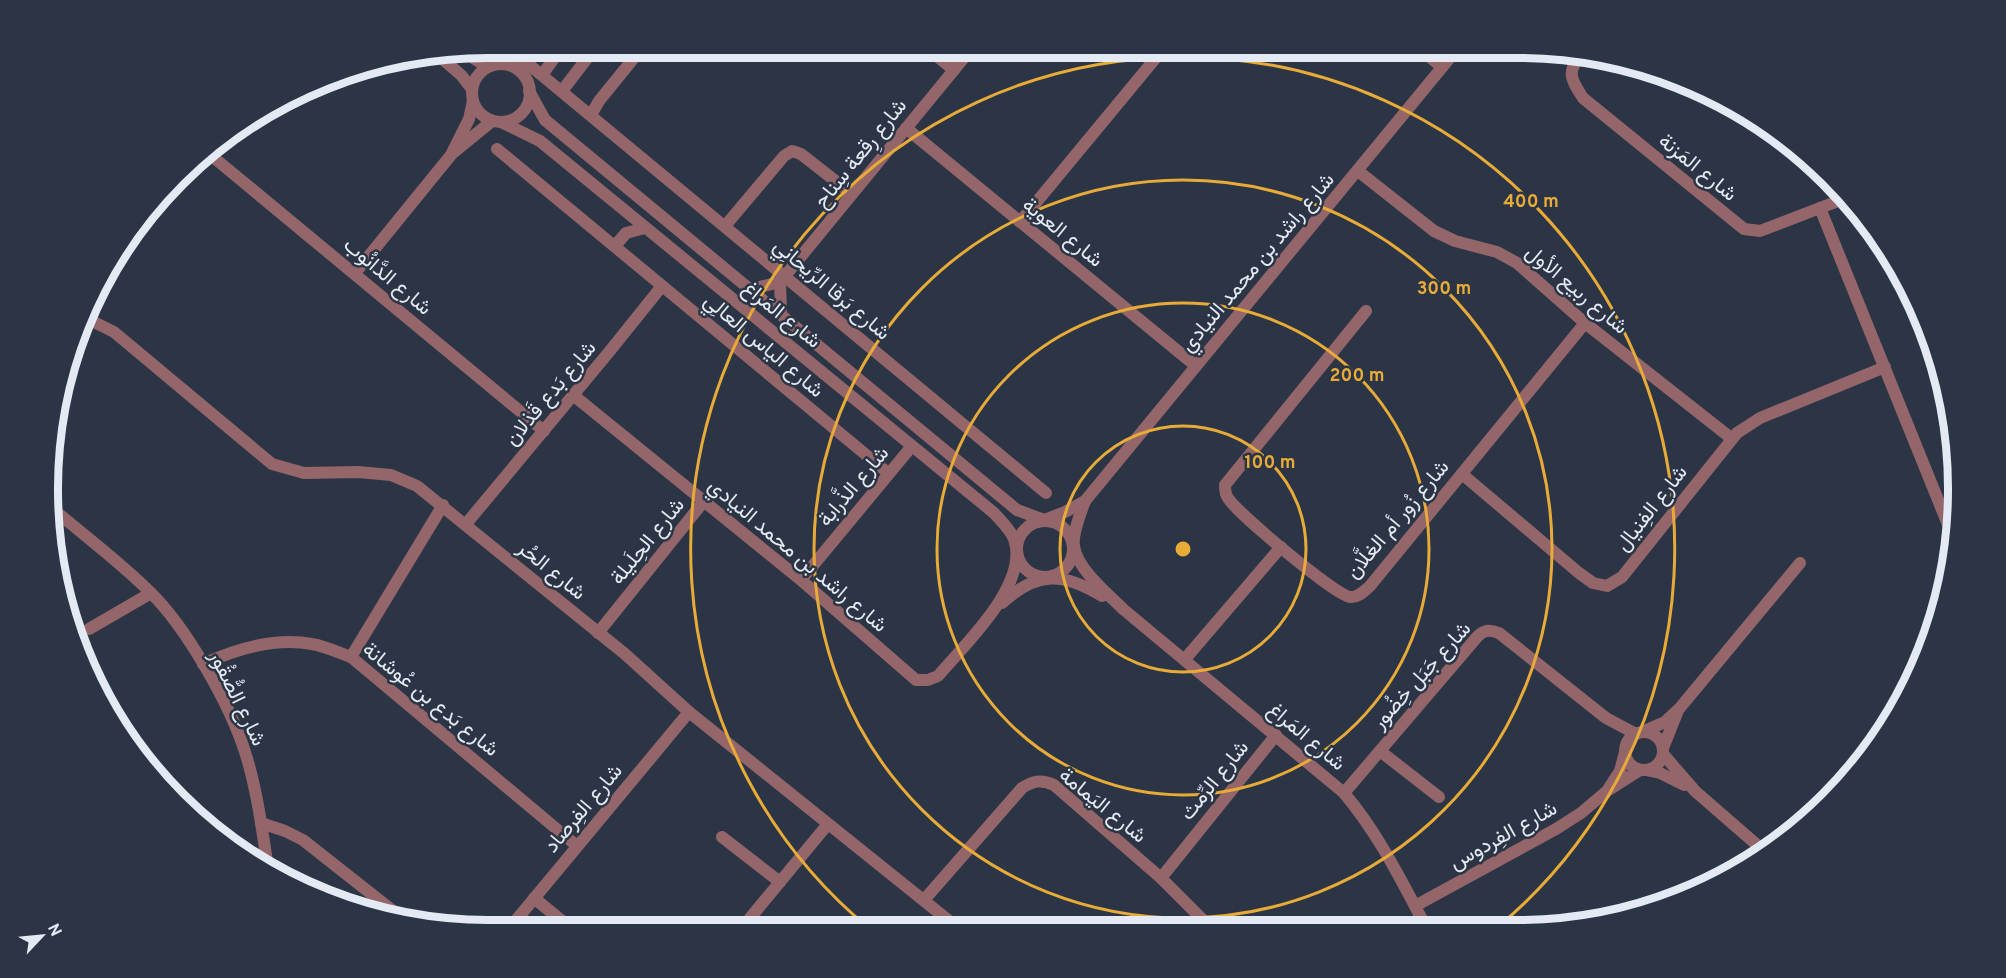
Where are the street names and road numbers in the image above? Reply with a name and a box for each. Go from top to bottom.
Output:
street label: شارع رِقعة سِناح [809,94,915,215]
street label: شارع المَزنة [1652,128,1742,208]
street label: شارع راشد بن محمد النيادي [1175,168,1343,360]
street label: شارع العوية [1016,192,1108,274]
street label: شارع الدَّانُوب [337,232,437,322]
street label: شارع بَرقا الرِّيحانِي [766,233,895,349]
street label: شارع ربيع الأول [1519,239,1633,341]
street label: شارع المَراغ [736,275,826,355]
street label: شارع الياس العالِي [696,288,829,406]
street label: شارع بَدع قَذلان [499,335,603,452]
street label: شارع الذَّرابة [810,439,896,533]
street label: شارع زُور أم الغلَّان [1338,453,1456,585]
street label: شارع الفِنيال [1610,460,1694,557]
street label: شارع راشد بن محمد النيادي [700,473,892,641]
street label: شارع الحِلَيلة [605,493,691,591]
street label: شارع الحُر [510,535,591,607]
street label: شارع جَبَل خِضُور [1365,616,1478,736]
street label: شارع بَدع بن عُوشانة [356,637,504,764]
street label: شارع الصُّقُور [201,645,273,751]
street label: شارع المَراغ [1261,697,1351,778]
street label: شارع الرِّمث [1175,735,1256,826]
street label: شارع الفِرصاد [539,759,629,859]
street label: شارع اليَمامة [1053,763,1151,850]
street label: شارع الفِردوس [1445,796,1562,877]

